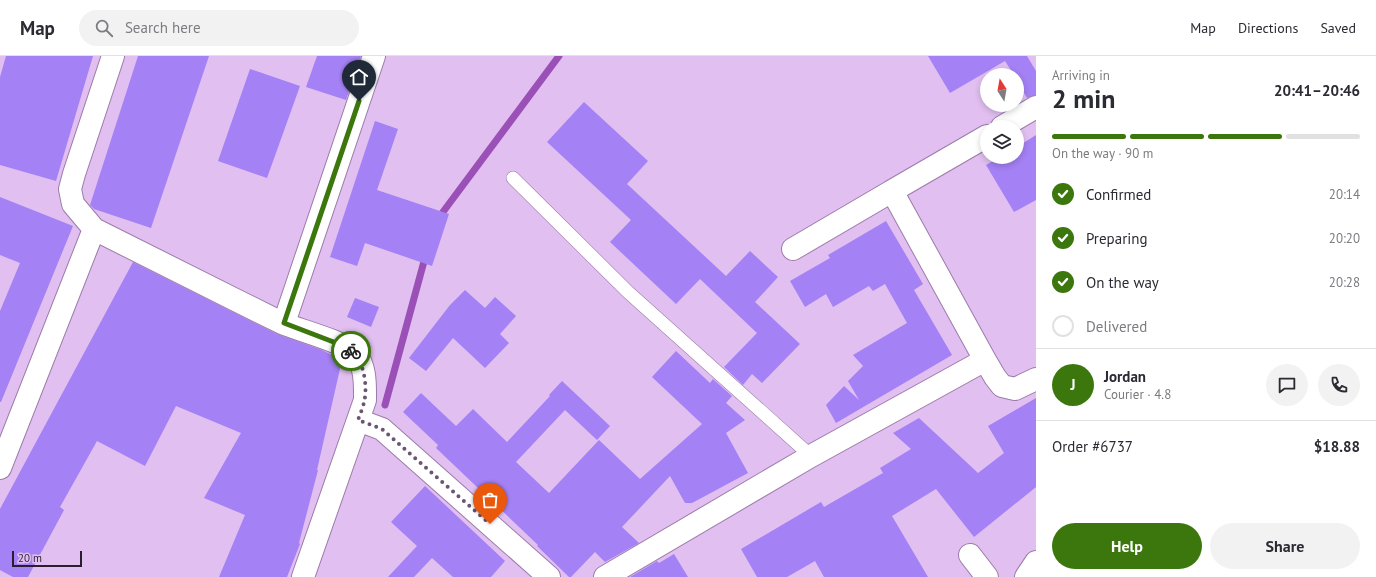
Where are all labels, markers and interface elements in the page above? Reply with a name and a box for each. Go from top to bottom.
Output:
search box [79,10,359,46]
text: Map [20,16,55,40]
icon: search [93,17,115,39]
text: Search here [125,18,201,37]
text: Map [1190,19,1216,37]
text: Directions [1238,19,1298,37]
text: Saved [1320,19,1356,37]
pin [342,60,376,101]
icon: home [348,66,370,88]
text: Arriving in [1052,67,1110,84]
north arrow [980,68,1024,112]
map controls [980,68,1024,164]
text: 20:41–20:46 [1274,81,1360,100]
text: 2 min [1052,82,1115,115]
button: layers [980,120,1024,164]
text: On the way · 90 m [1052,145,1153,162]
icon: check [1052,183,1074,205]
text: Confirmed [1086,185,1151,204]
text: 20:14 [1329,186,1360,203]
icon: check [1052,227,1074,249]
text: Preparing [1086,229,1148,248]
text: 20:20 [1329,230,1360,247]
icon: check [1052,271,1074,293]
text: On the way [1086,273,1159,292]
text: 20:28 [1329,274,1360,291]
text: Delivered [1086,317,1147,336]
courier [331,331,371,371]
icon: bike [340,340,362,362]
button: chat [1266,364,1308,406]
button: phone [1318,364,1360,406]
text: Jordan [1104,367,1146,386]
text: J [1070,375,1076,394]
text: Courier · 4.8 [1104,386,1171,403]
text: Order #6737 [1052,437,1133,456]
text: $18.88 [1314,437,1360,456]
pin [473,483,507,524]
icon: bag [479,489,501,511]
button: Help [1052,523,1202,569]
button: Share [1210,523,1360,569]
scale bar [12,549,82,568]
text: 20 m [18,551,42,565]

